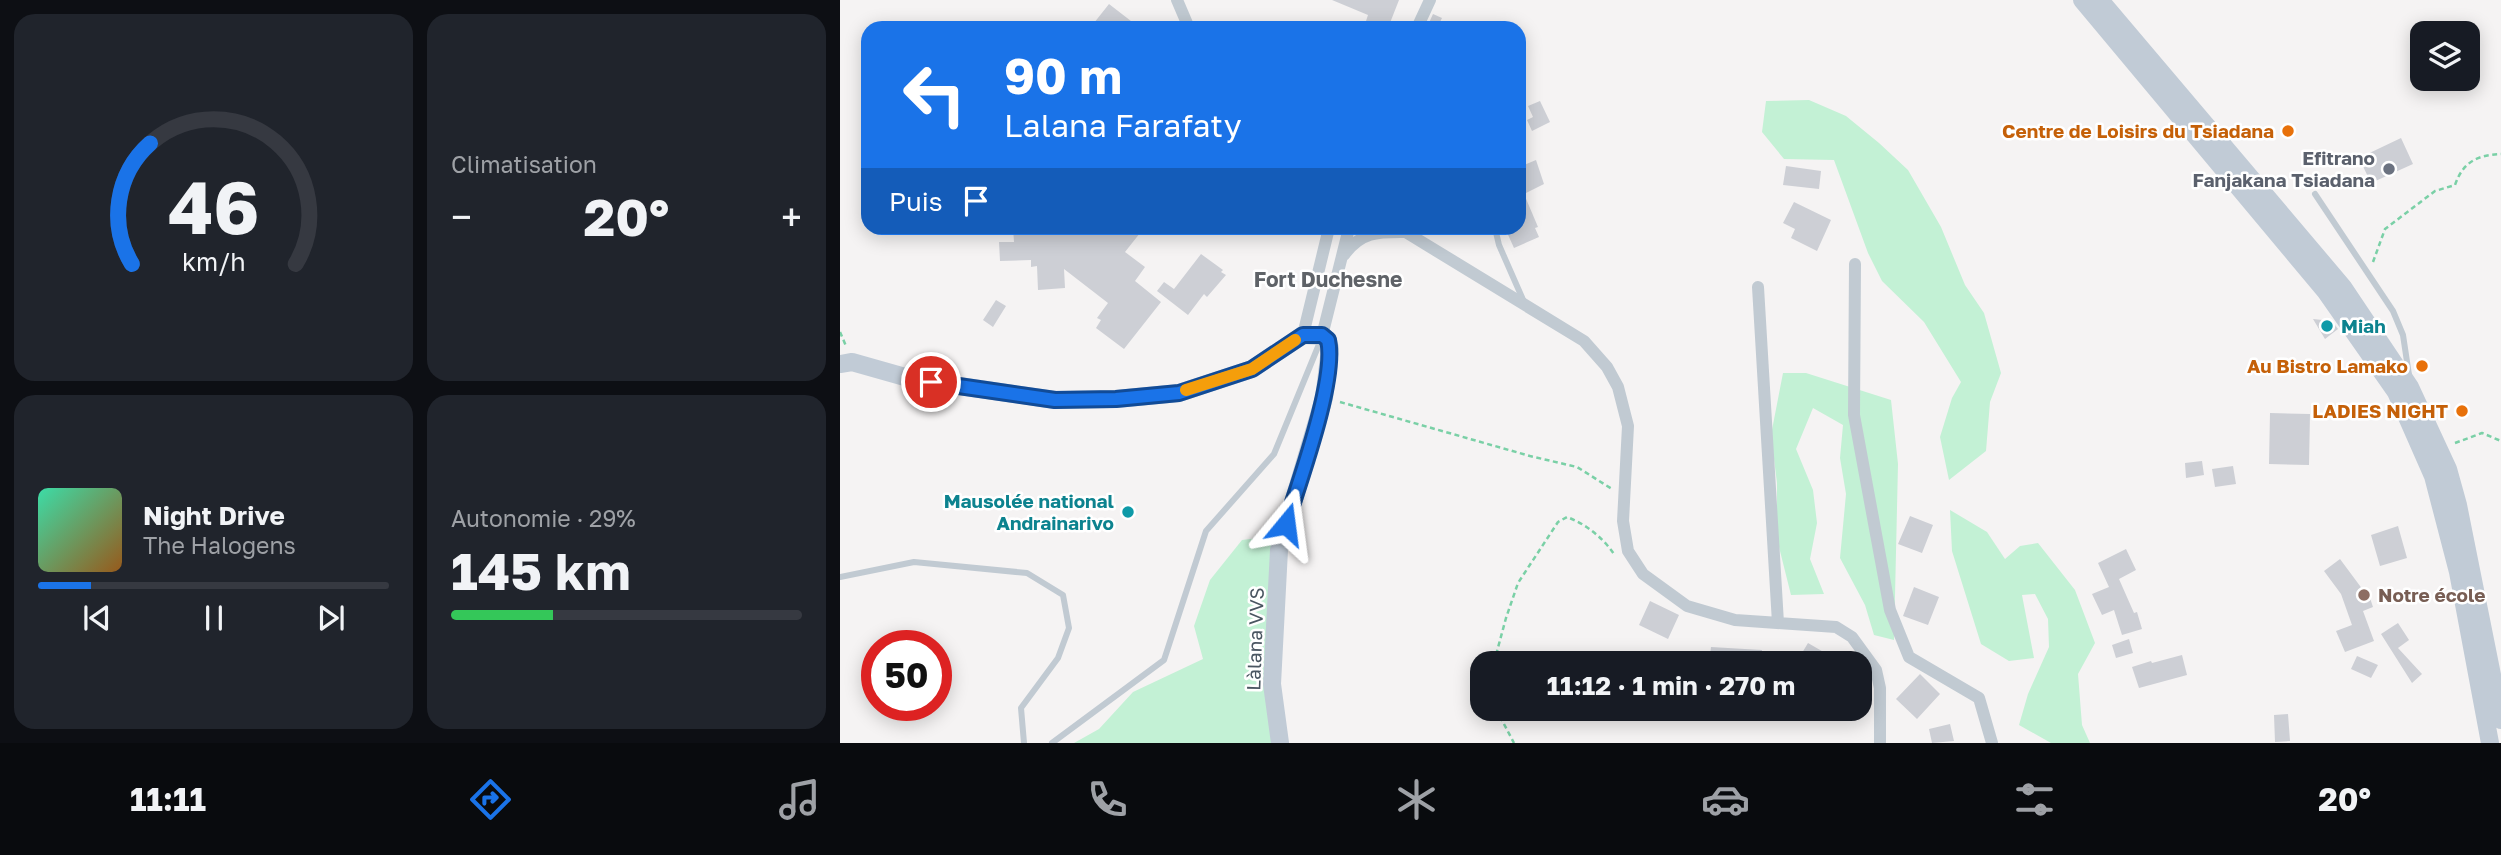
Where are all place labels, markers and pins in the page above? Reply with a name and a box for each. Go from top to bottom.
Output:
place label: Centre de Loisirs du Tsiadana [2002,119,2274,142]
marker: Centre de Loisirs du Tsiadana [2280,123,2296,139]
place label: Efitrano Fanjakana Tsiadana [2193,146,2375,191]
marker: Efitrano Fanjakana Tsiadana [2381,161,2397,177]
place label: Miah [2341,314,2386,337]
marker: Miah [2319,318,2335,334]
pin [901,352,961,412]
place label: Au Bistro Lamako [2247,354,2408,377]
marker: Au Bistro Lamako [2414,358,2430,374]
place label: LADIES NIGHT [2312,399,2448,422]
marker: LADIES NIGHT [2454,403,2470,419]
place label: Mausolée national Andrainarivo [944,489,1114,534]
marker: Mausolée national Andrainarivo [1120,504,1136,520]
place label: Notre école [2378,583,2485,606]
marker: Notre école [2356,587,2372,603]

